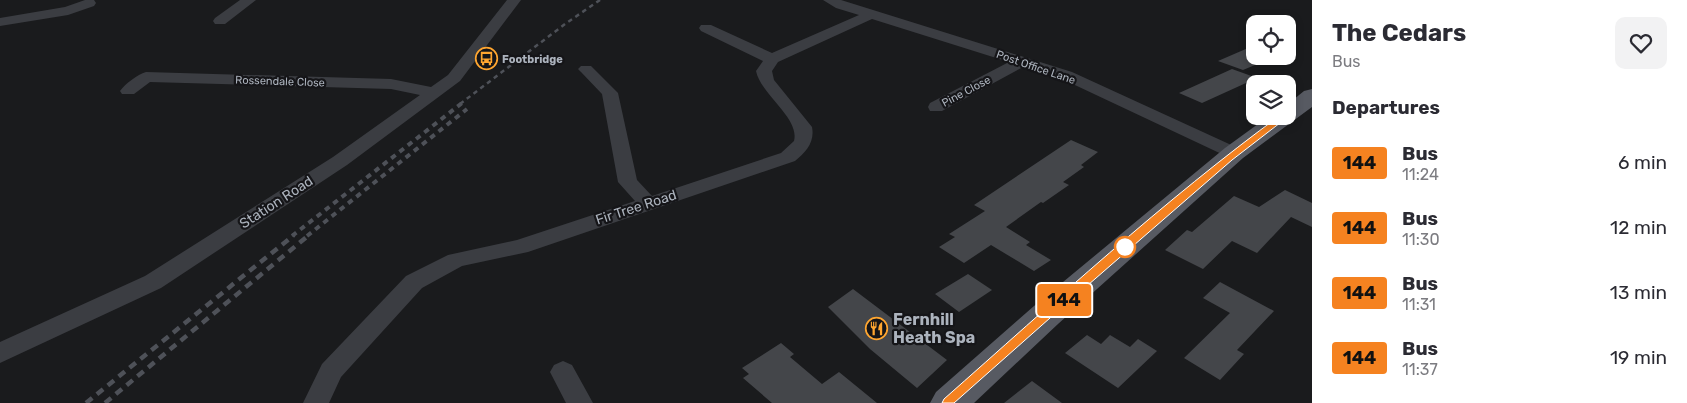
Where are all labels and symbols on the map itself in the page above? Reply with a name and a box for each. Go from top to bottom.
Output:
bus stop icon: Footbridge [474,47,498,71]
street label: Post Office Lane [995,48,1077,87]
place label: Footbridge [502,53,563,66]
street label: Rossendale Close [235,73,325,90]
street label: Pine Close [940,73,993,110]
street label: Station Road [236,172,316,232]
street label: Fir Tree Road [594,186,679,229]
unlabelled marker [1114,236,1136,258]
line badge: 144 [1035,284,1093,316]
place label: Fernhill Heath Spa [893,310,975,347]
restaurant icon: Fernhill Heath Spa [865,316,889,340]

